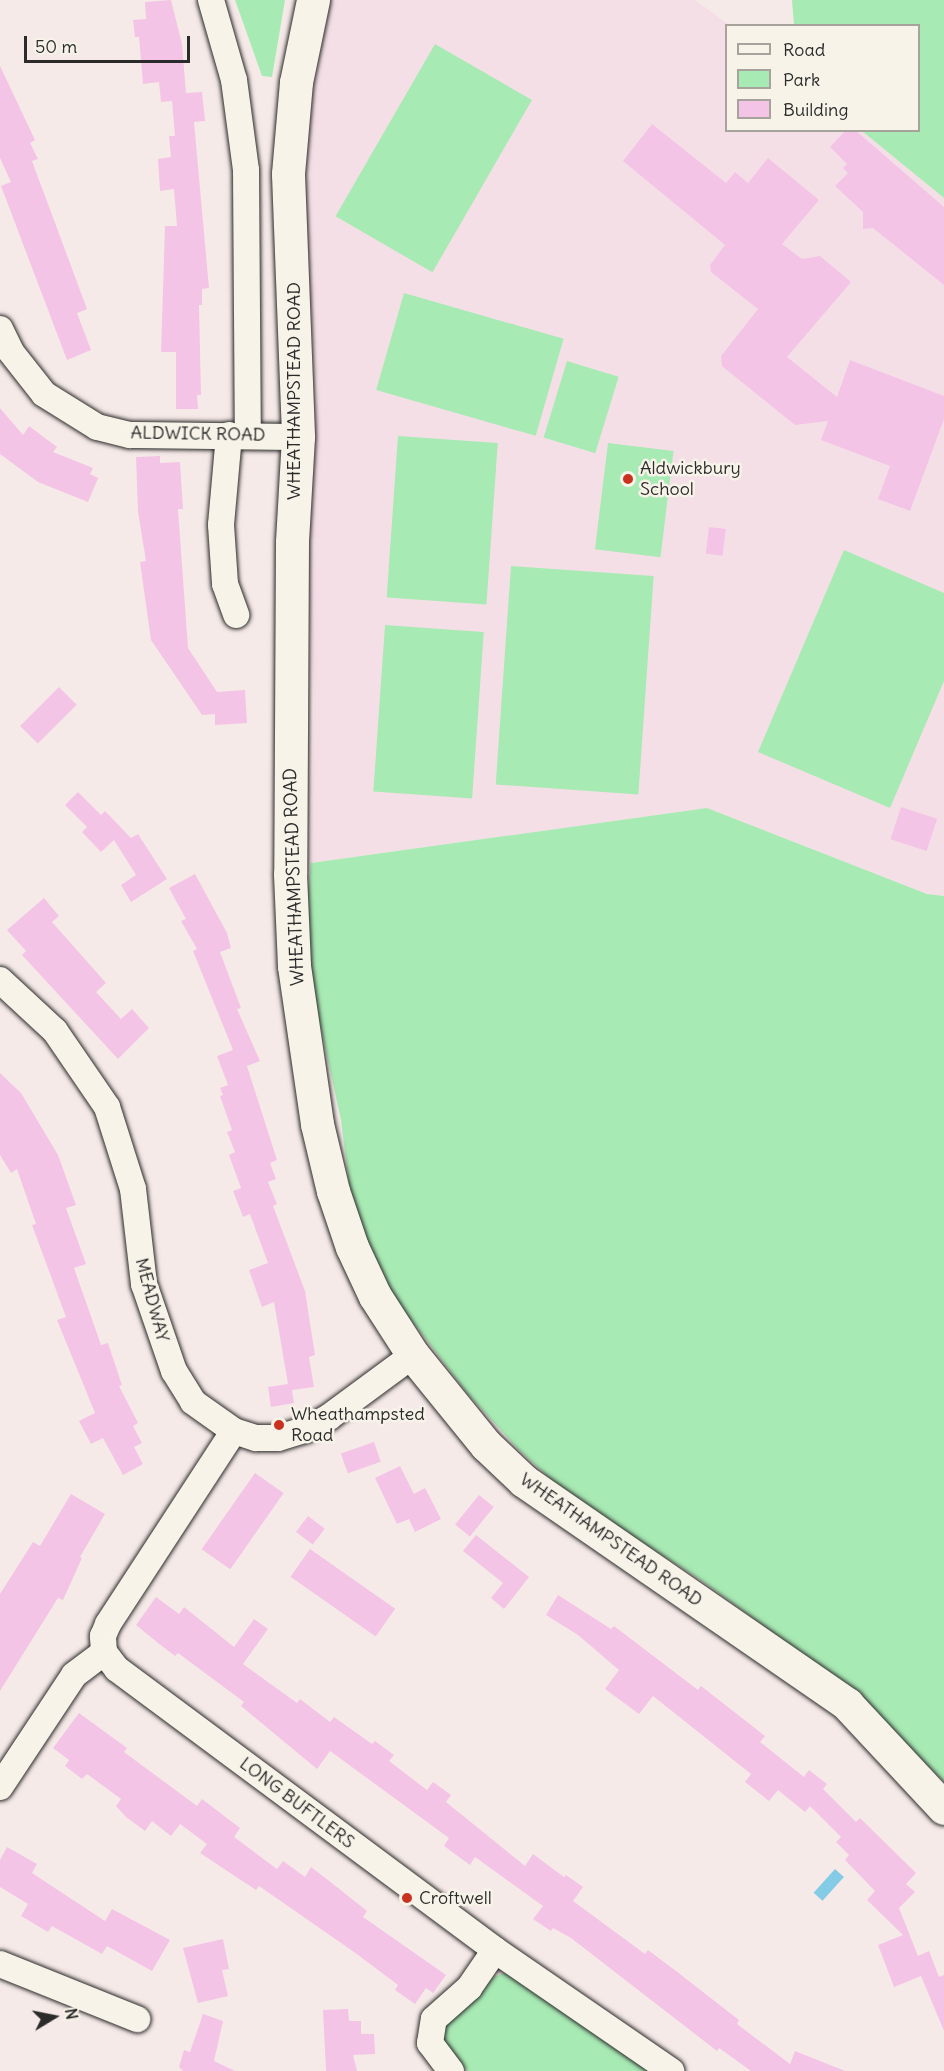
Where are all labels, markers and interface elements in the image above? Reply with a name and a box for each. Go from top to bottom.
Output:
scale bar [27,24,194,62]
legend [725,24,920,132]
text: 50 m [35,35,77,58]
text: Road [783,38,825,61]
text: Park [783,68,820,91]
text: Building [783,98,848,121]
street label: WHEATHAMPSTEAD ROAD [283,282,305,500]
street label: ALDWICK ROAD [130,422,266,446]
place label: Aldwickbury School [640,458,741,500]
marker: Aldwickbury School [621,472,635,486]
street label: WHEATHAMPSTEAD ROAD [279,768,309,986]
street label: MEADWAY [130,1256,174,1344]
place label: Wheathampsted Road [291,1404,425,1446]
marker: Wheathampsted Road [272,1418,286,1432]
street label: WHEATHAMPSTEAD ROAD [515,1469,707,1611]
street label: LONG BUFTLERS [235,1753,359,1853]
place label: Croftwell [419,1887,492,1909]
marker: Croftwell [400,1891,414,1905]
north arrow [24,1987,84,2047]
text: N [61,2007,83,2021]

